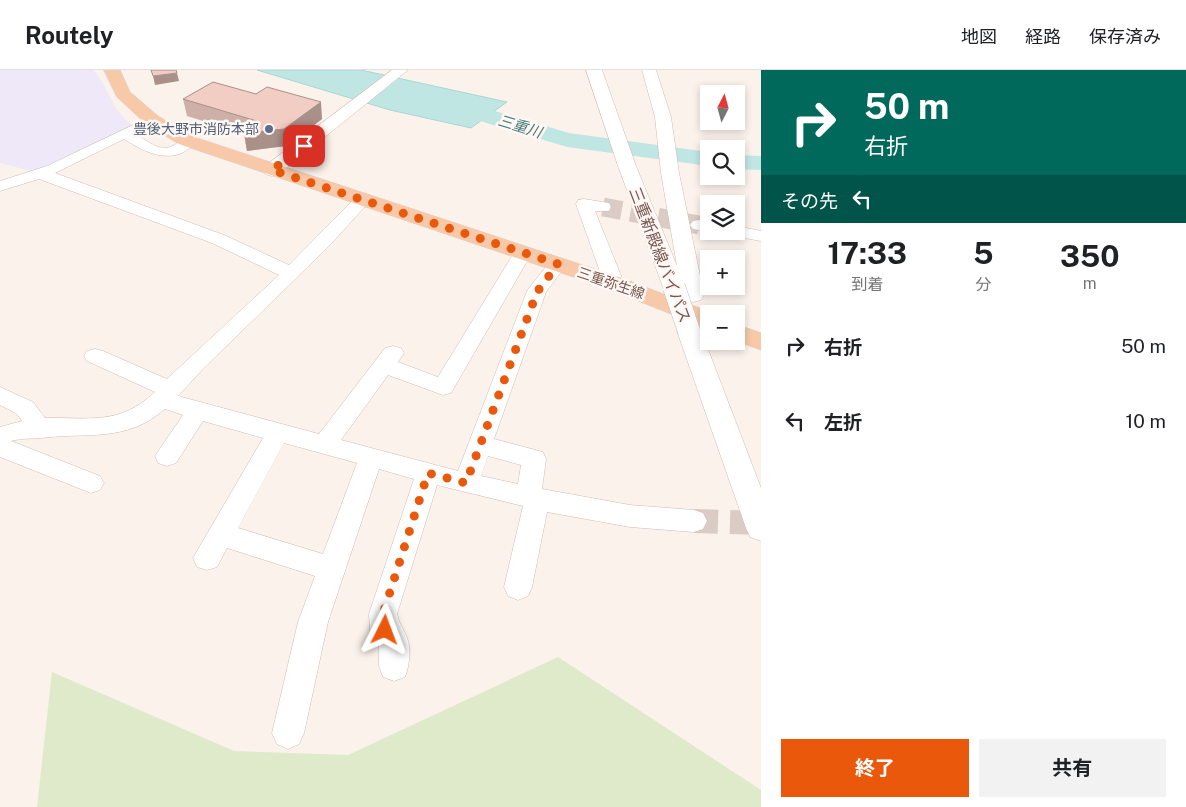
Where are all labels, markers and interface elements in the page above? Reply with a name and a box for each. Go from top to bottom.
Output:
text: Routely [25,21,114,49]
text: 地図 [961,26,997,47]
text: 経路 [1025,26,1061,47]
text: 保存済み [1089,26,1161,47]
north arrow [700,85,745,130]
map controls [700,85,745,350]
text: 50 m [864,86,949,127]
icon: right [781,90,846,155]
water label: 三重川 [496,111,546,141]
place label: 豊後大野市消防本部 [133,121,259,137]
marker: 豊後大野市消防本部 [263,123,275,135]
pin [283,125,325,167]
icon: arrive [290,132,318,160]
text: 右折 [864,133,908,159]
button: search [700,140,745,185]
street label: 三重新殿線バイパス [625,185,695,325]
icon: left [848,185,876,213]
text: その先 [781,190,838,212]
button: layers [700,195,745,240]
text: 17:33 [827,235,907,271]
text: 5 [973,235,994,271]
text: 350 [1060,238,1120,274]
button: + [700,250,745,295]
street label: 三重弥生線 [575,264,647,302]
text: m [1083,274,1097,293]
text: 到着 [851,275,883,294]
text: 分 [975,275,991,294]
button: − [700,305,745,350]
icon: right [781,332,809,360]
text: 50 m [1121,335,1166,357]
text: 右折 [824,336,862,358]
icon: left [781,407,809,435]
text: 10 m [1126,410,1166,432]
text: 左折 [824,411,862,433]
position arrow [358,603,410,655]
button: 終了 [781,739,969,797]
button: 共有 [979,739,1166,797]

